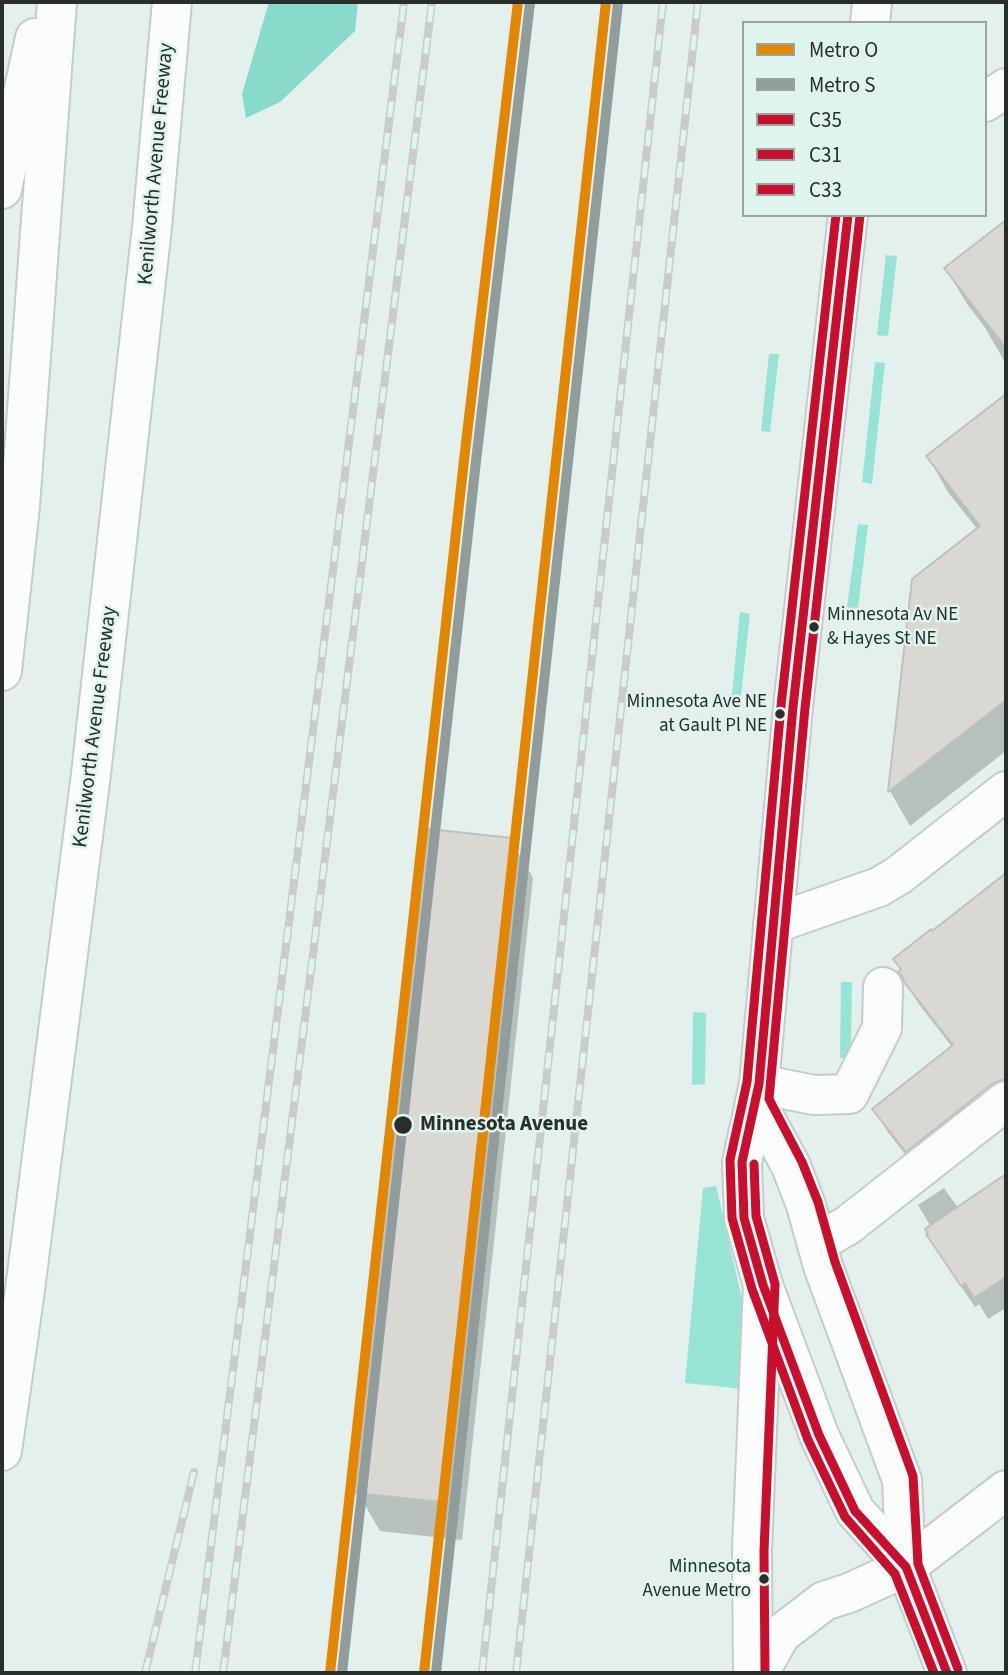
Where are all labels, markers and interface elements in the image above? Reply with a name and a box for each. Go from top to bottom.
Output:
legend [742,21,987,217]
text: Metro O [809,35,878,65]
street label: Kenilworth Avenue Freeway [134,42,180,286]
text: Metro S [809,70,875,100]
text: C35 [809,105,842,135]
text: C31 [809,140,842,170]
text: C33 [809,175,842,205]
street label: Kenilworth Avenue Freeway [69,605,123,849]
place label: Minnesota Av NE & Hayes St NE [827,605,958,649]
marker: Minnesota Av NE & Hayes St NE [807,620,821,634]
place label: Minnesota Ave NE at Gault Pl NE [626,692,767,736]
marker: Minnesota Ave NE at Gault Pl NE [773,707,787,721]
place label: Minnesota Avenue [420,1112,588,1138]
marker: Minnesota Avenue [392,1114,414,1136]
place label: Minnesota Avenue Metro [642,1557,751,1601]
marker: Minnesota Avenue Metro [757,1572,771,1586]

